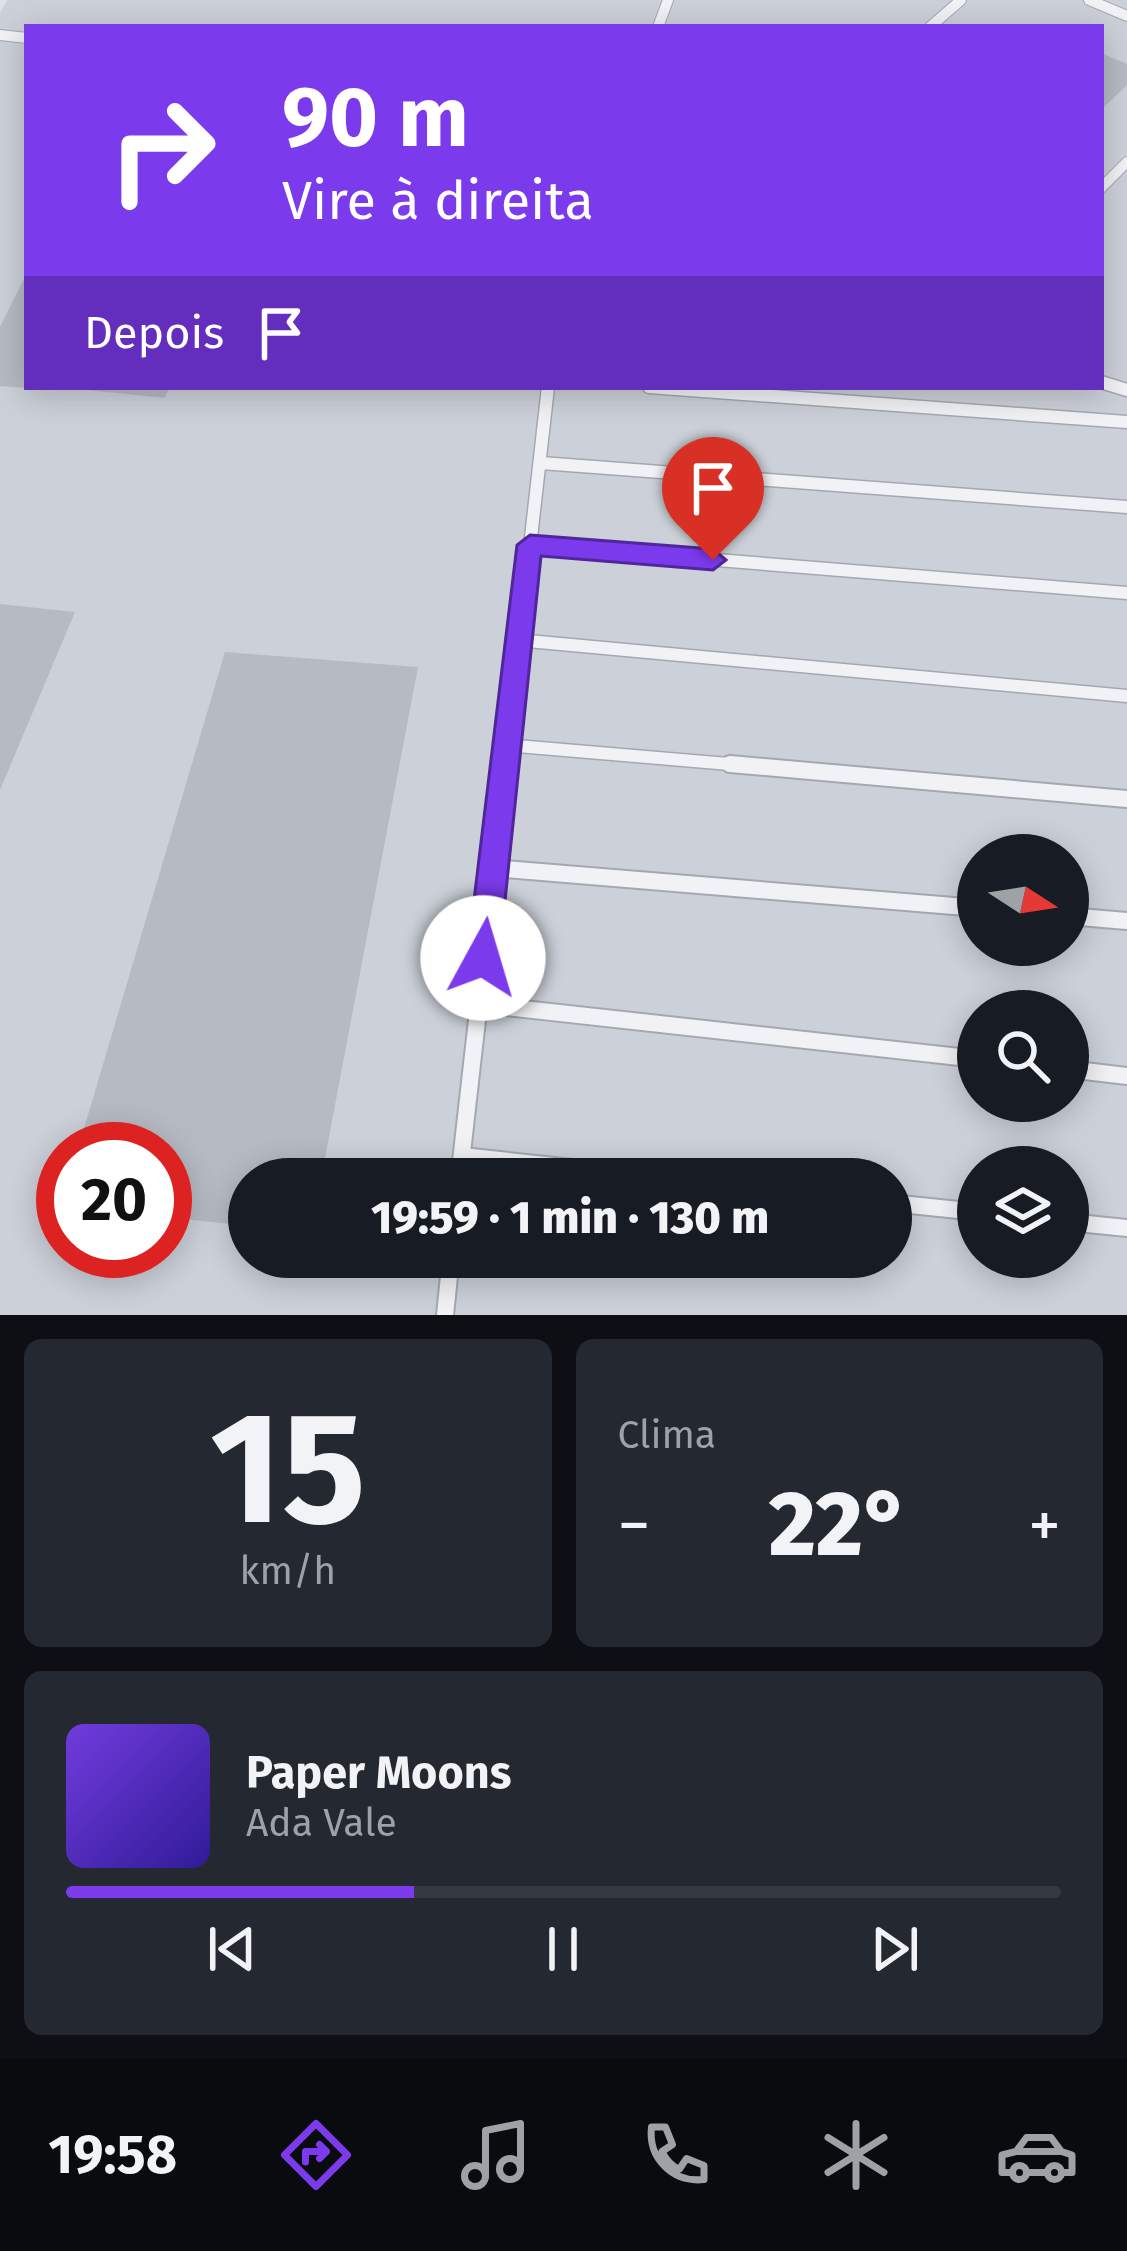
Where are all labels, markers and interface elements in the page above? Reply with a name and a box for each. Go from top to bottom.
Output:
text: 90 m [282,67,469,168]
icon: right [84,72,240,228]
text: Vire à direita [282,169,594,233]
icon: arrive [248,300,314,366]
text: Depois [84,306,224,360]
pin [662,437,764,560]
icon: arrive [680,455,746,521]
north arrow [957,834,1089,966]
map controls [957,834,1089,1278]
position arrow [420,895,546,1021]
button: search [957,990,1089,1122]
speed limit sign: 20 [36,1122,192,1278]
button: layers [957,1146,1089,1278]
text: 19:59 · 1 min · 130 m [371,1191,769,1245]
text: 15 [210,1376,366,1563]
text: Clima [618,1412,716,1458]
text: 22° [769,1471,910,1579]
text: − [618,1486,651,1565]
text: + [1028,1486,1061,1565]
text: km/h [239,1548,336,1594]
text: Paper Moons [246,1746,511,1800]
text: Ada Vale [246,1800,397,1846]
icon: previous [199,1916,265,1982]
icon: pause [530,1916,596,1982]
icon: next [862,1916,928,1982]
icon: directions [274,2113,358,2197]
icon: music [454,2113,538,2197]
icon: phone [634,2113,718,2197]
icon: climate [814,2113,898,2197]
icon: car [995,2113,1079,2197]
text: 19:58 [48,2123,177,2187]

